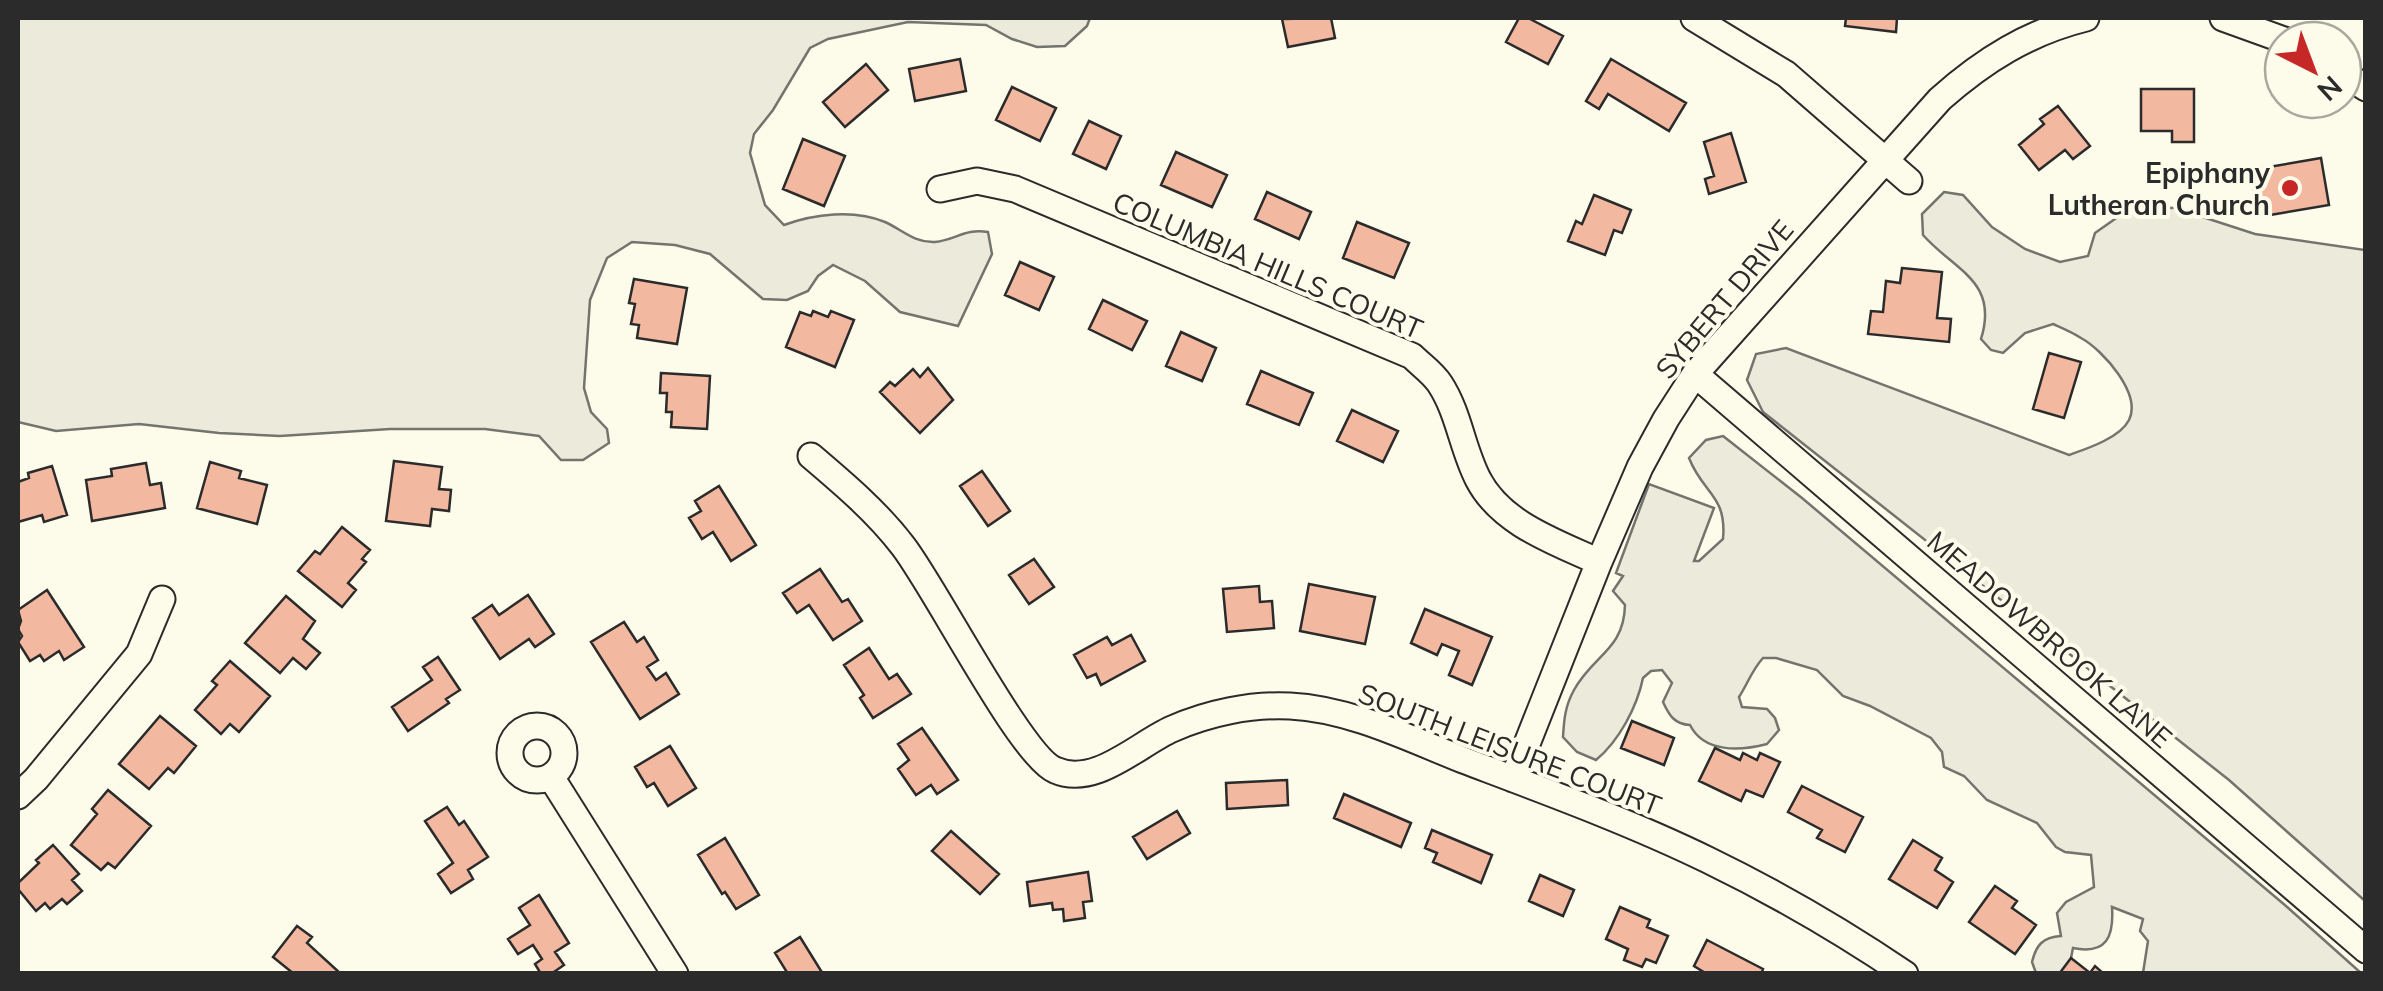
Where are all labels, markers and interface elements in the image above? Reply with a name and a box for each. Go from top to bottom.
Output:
north arrow [2263,20,2363,120]
text: N [2310,69,2350,109]
place label: Epiphany Lutheran Church [2048,155,2271,222]
marker: Epiphany Lutheran Church [2279,177,2301,199]
street label: COLUMBIA HILLS COURT [1108,184,1428,346]
street label: SYBERT DRIVE [1647,212,1801,386]
street label: MEADOWBROOK LANE [1920,523,2180,755]
street label: SOUTH LEISURE COURT [1354,675,1666,823]

